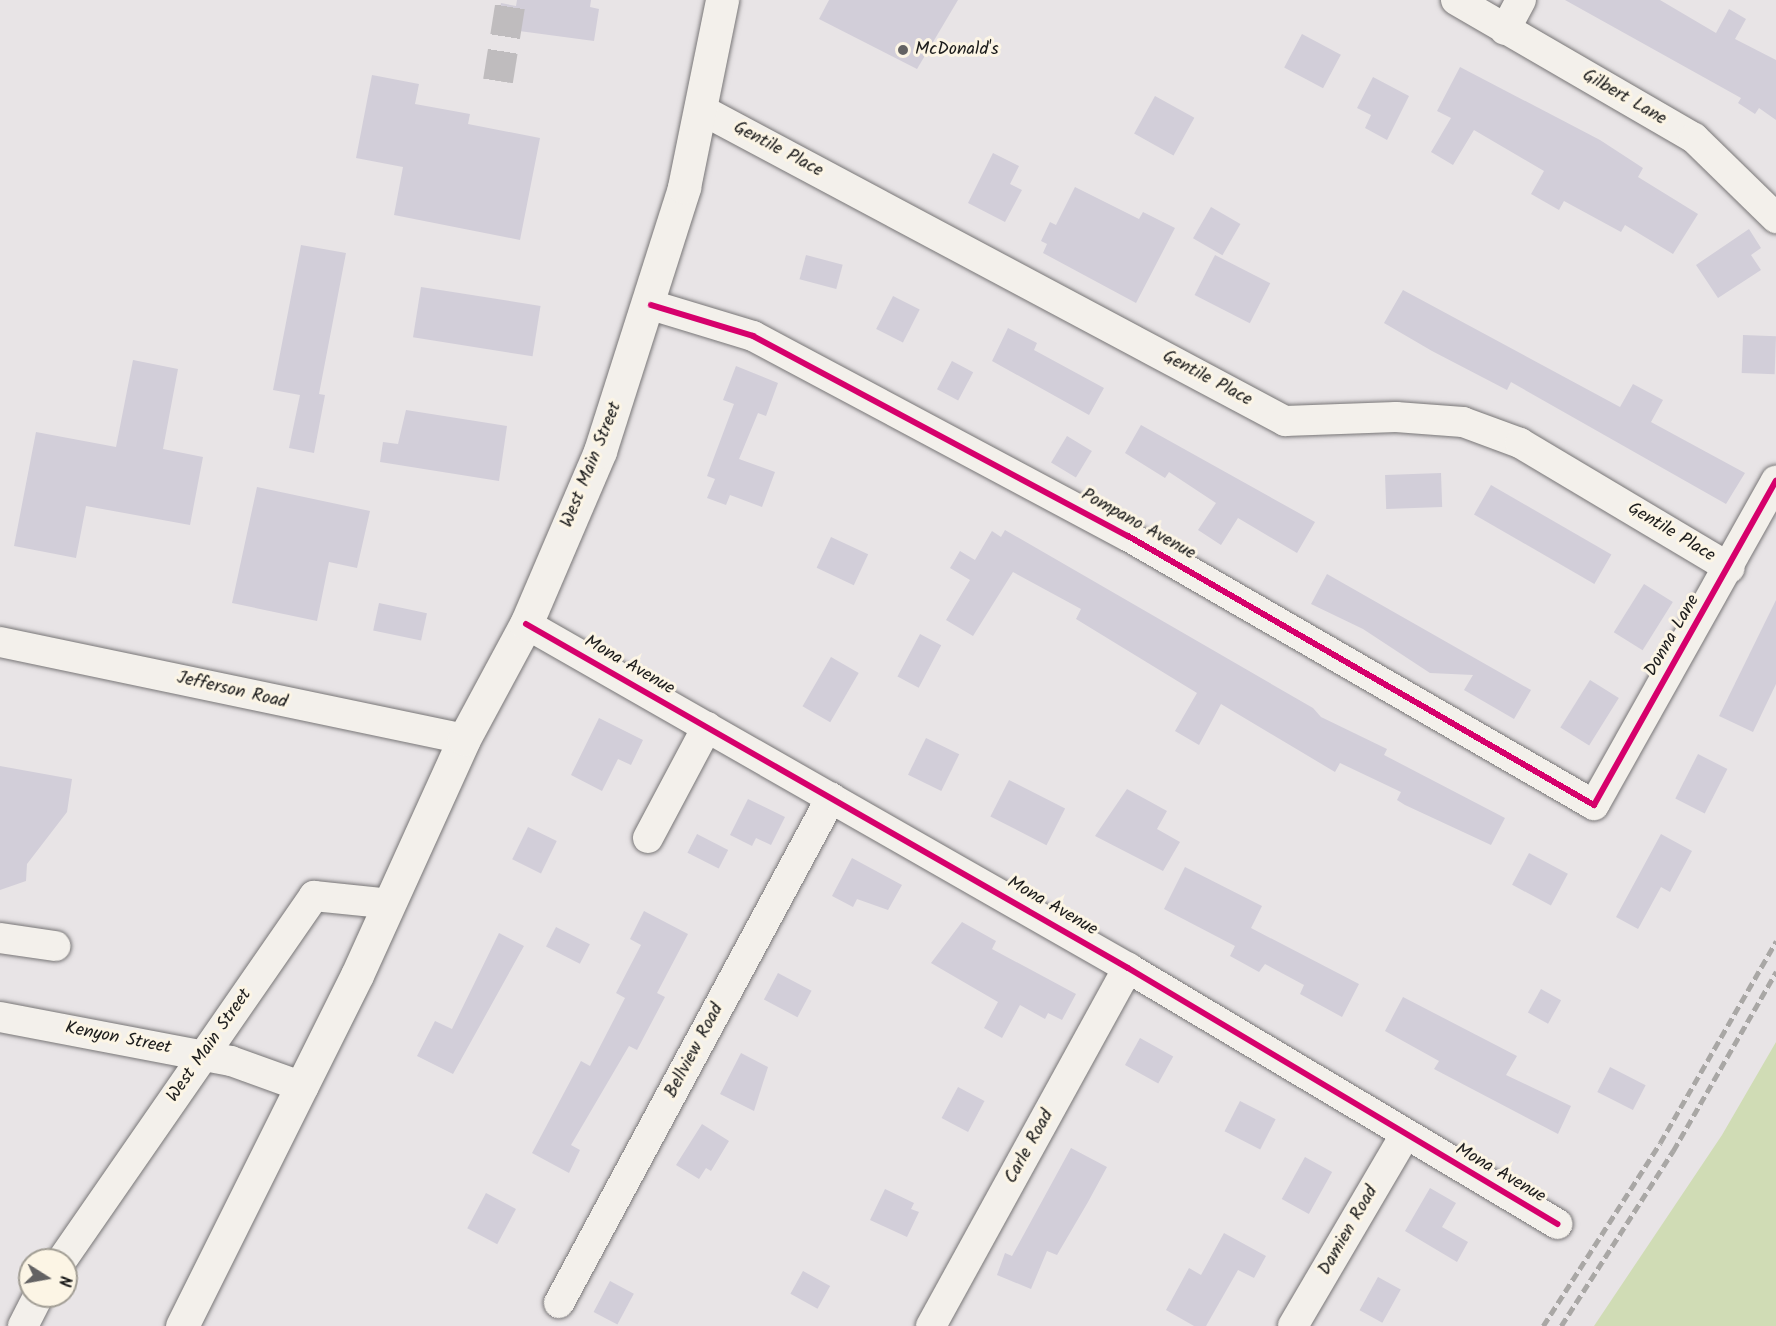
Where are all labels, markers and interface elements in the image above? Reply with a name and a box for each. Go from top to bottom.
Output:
place label: McDonald's [915,39,999,61]
marker: McDonald's [896,43,910,57]
street label: Gilbert Lane [1578,65,1670,131]
street label: Gentile Place [729,117,827,183]
street label: Gentile Place [1158,346,1256,412]
street label: West Main Street [557,399,627,531]
street label: Pompano Avenue [1077,485,1199,565]
street label: Gentile Place [1623,498,1719,568]
street label: Donna Lane [1641,591,1705,681]
street label: Mona Avenue [580,631,678,701]
street label: Jefferson Road [175,668,289,714]
street label: Mona Avenue [1003,872,1101,942]
street label: West Main Street [163,985,257,1107]
street label: Bellview Road [661,1000,729,1102]
street label: Kenyon Street [63,1018,173,1060]
street label: Carle Road [1001,1106,1059,1188]
street label: Mona Avenue [1451,1139,1549,1209]
street label: Damien Road [1315,1182,1383,1280]
north arrow [18,1248,78,1308]
text: N [51,1274,77,1288]

